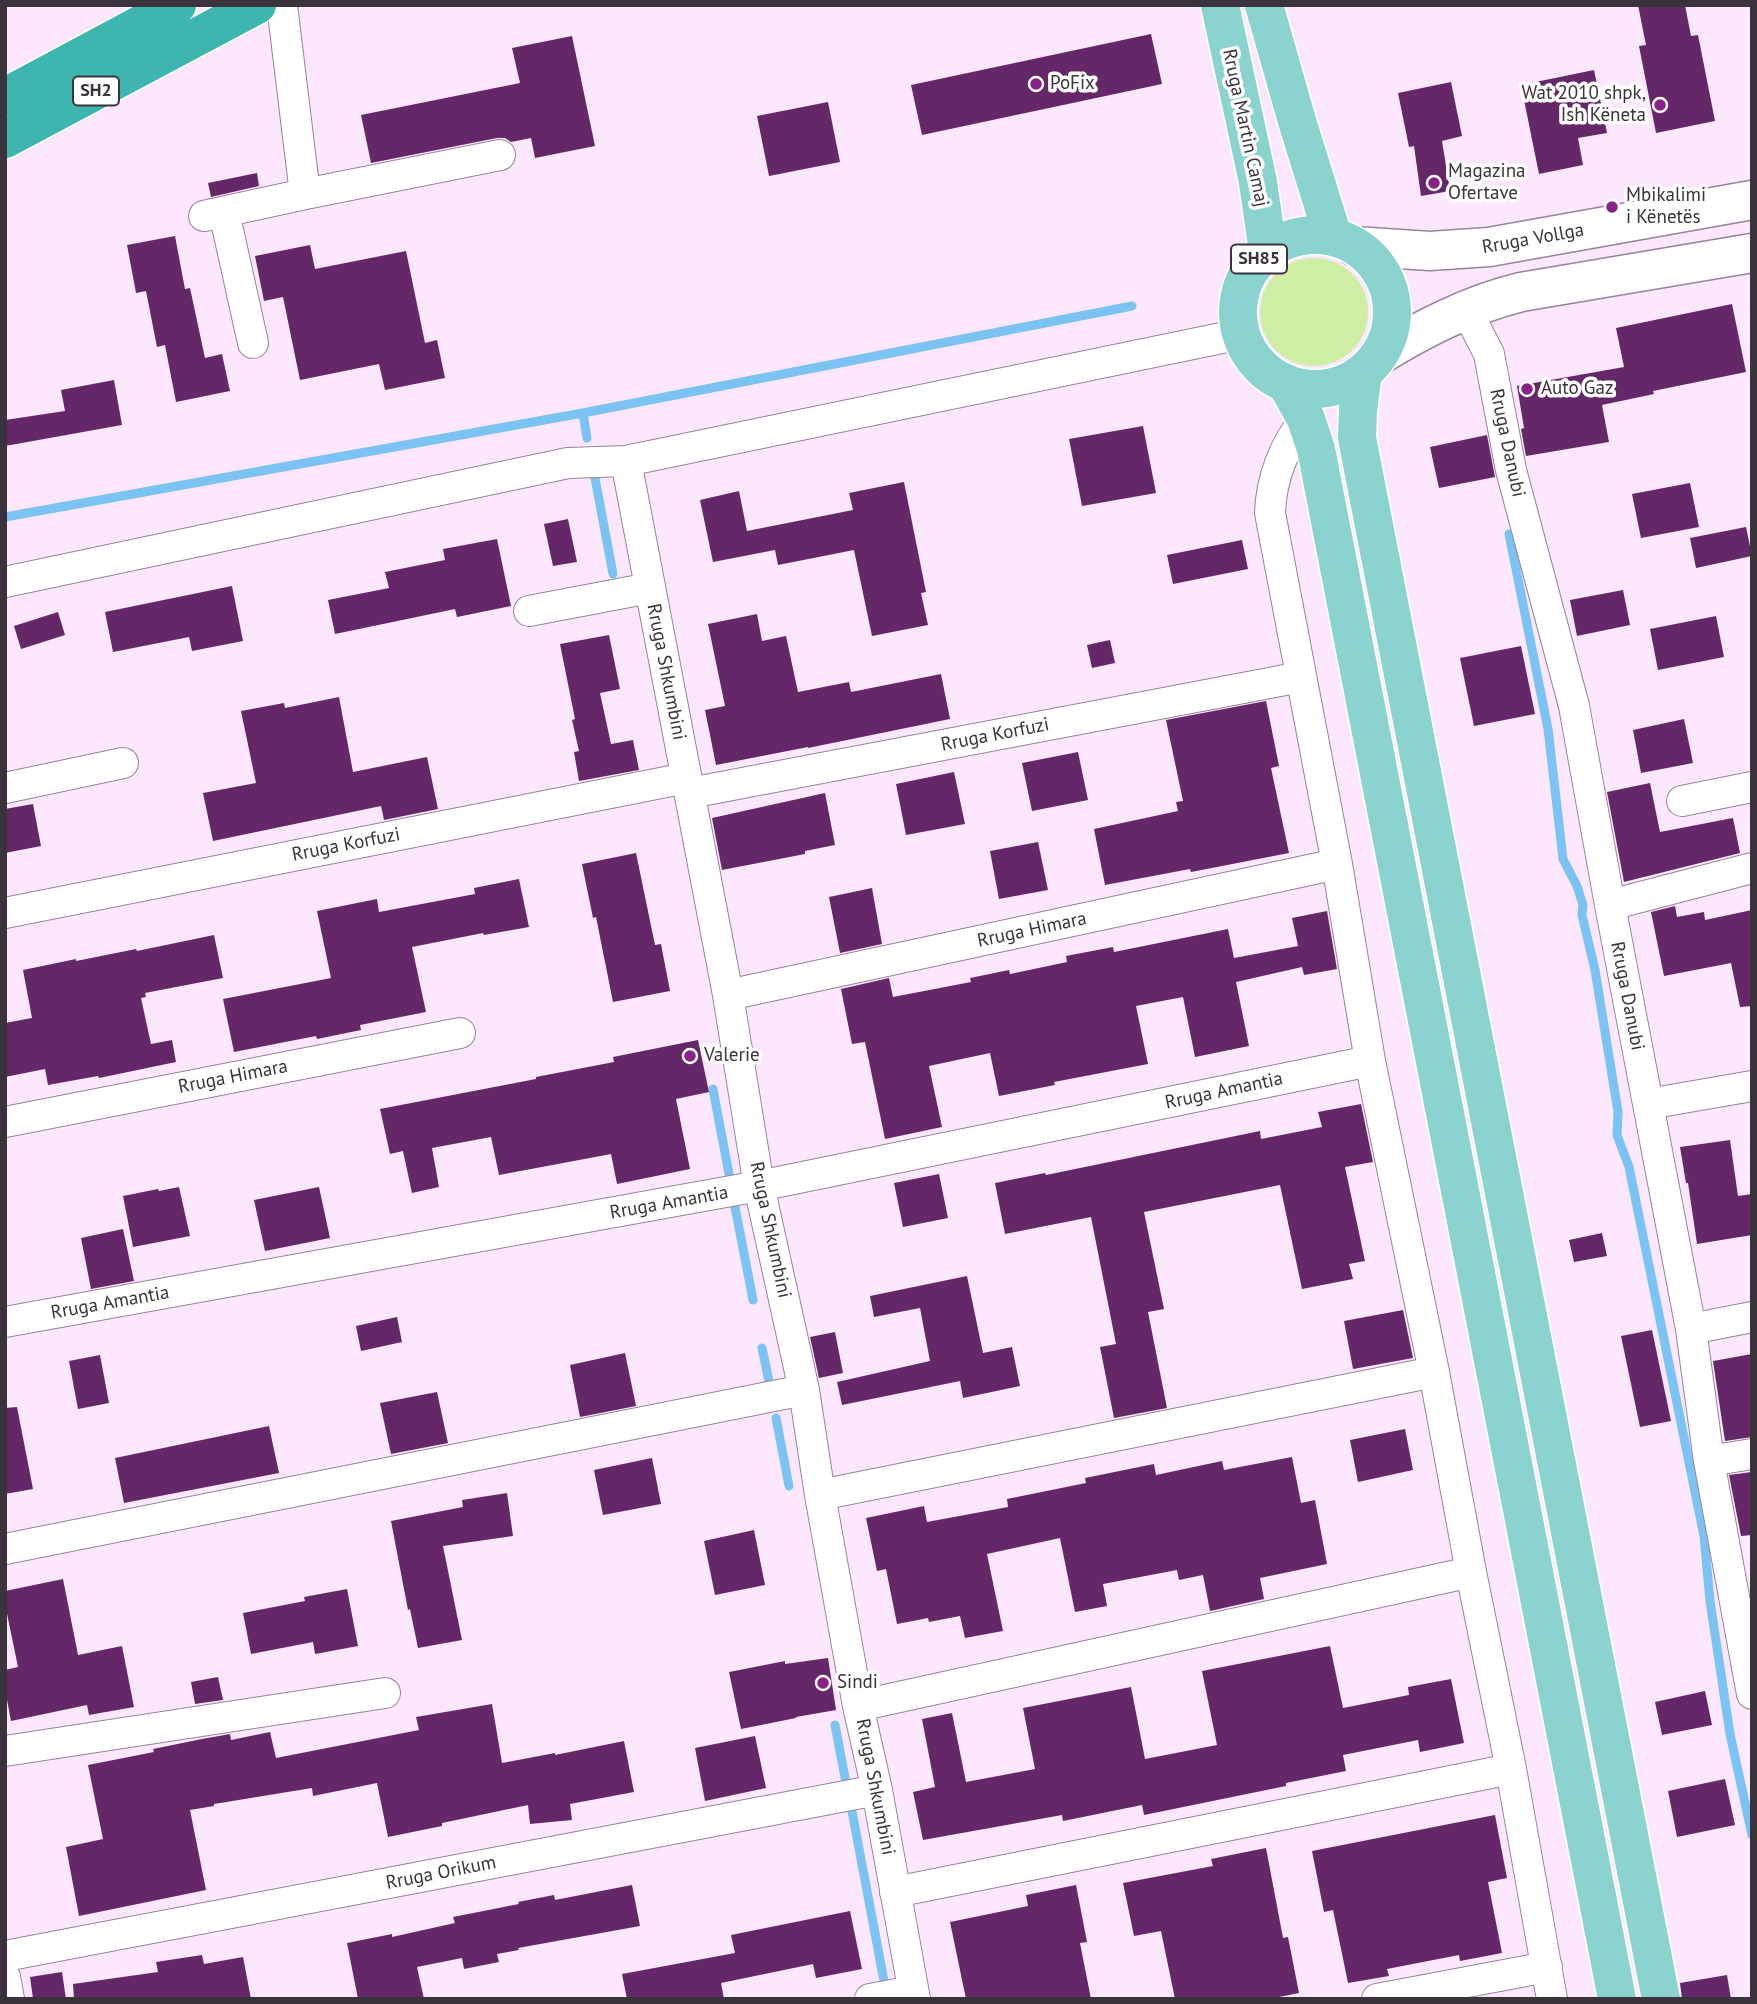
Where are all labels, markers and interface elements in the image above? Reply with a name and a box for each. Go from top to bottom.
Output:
street label: Rruga Martin Camaj [1217,47,1273,209]
place label: PoFix [1050,73,1095,95]
road number: SH2 [73,76,119,106]
marker: PoFix [1028,76,1044,92]
place label: Wat 2010 shpk, Ish Këneta [1522,83,1646,127]
marker: Wat 2010 shpk, Ish Këneta [1652,97,1668,113]
place label: Magazina Ofertave [1448,161,1525,205]
marker: Magazina Ofertave [1426,175,1442,191]
place label: Mbikalimi i Kënetës [1626,185,1706,229]
marker: Mbikalimi i Kënetës [1604,199,1620,215]
street label: Rruga Vollga [1480,219,1586,259]
road number: SH85 [1231,244,1287,274]
place label: Auto Gaz [1541,378,1613,400]
marker: Auto Gaz [1519,381,1535,397]
street label: Rruga Danubi [1484,387,1530,499]
street label: Rruga Shkumbini [642,602,690,742]
street label: Rruga Korfuzi [939,713,1051,757]
street label: Rruga Korfuzi [290,823,402,867]
street label: Rruga Himara [975,907,1089,953]
street label: Rruga Danubi [1605,940,1649,1052]
place label: Valerie [704,1045,760,1067]
marker: Valerie [682,1048,698,1064]
street label: Rruga Himara [176,1055,290,1099]
street label: Rruga Amantia [1163,1067,1285,1115]
street label: Rruga Shkumbini [744,1160,796,1300]
street label: Rruga Amantia [608,1181,730,1225]
street label: Rruga Amantia [49,1281,171,1325]
place label: Sindi [837,1672,878,1694]
marker: Sindi [815,1675,831,1691]
street label: Rruga Shkumbini [851,1717,899,1857]
street label: Rruga Orikum [384,1851,498,1895]

